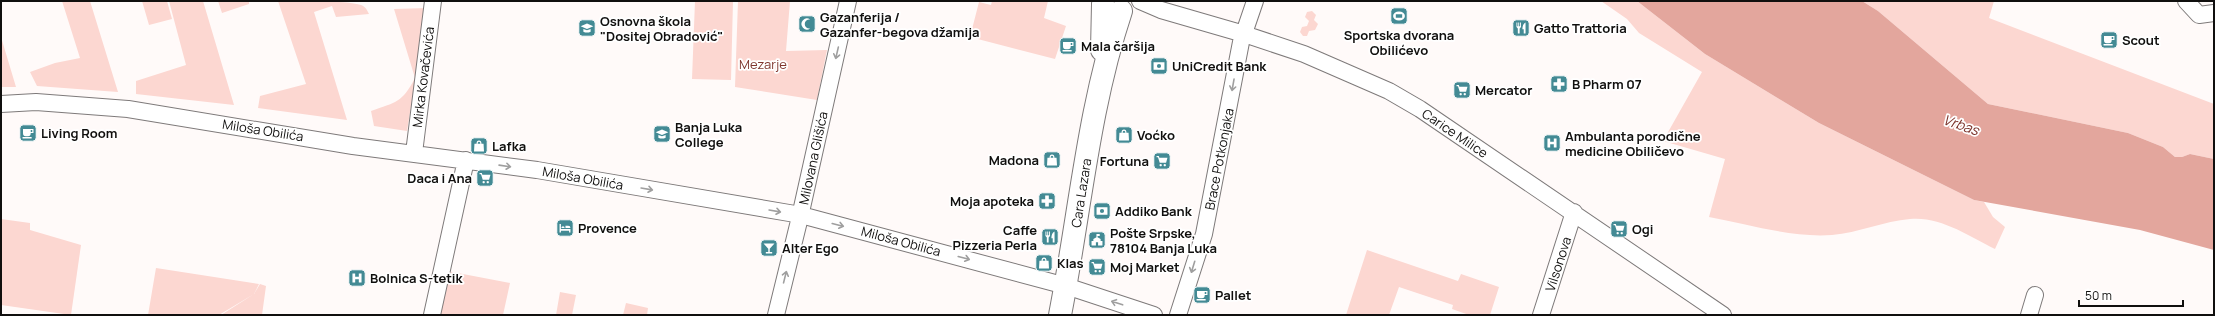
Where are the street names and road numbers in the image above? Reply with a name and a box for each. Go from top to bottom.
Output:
street label: Mirka Kovačevića [408,26,438,128]
street label: Carice Milice [1418,104,1492,162]
street label: Brace Potkonjaka [1200,107,1238,211]
street label: Milovana Glišića [794,110,832,206]
street label: Miloša Obilića [221,115,305,145]
street label: Cara Lazara [1067,157,1095,229]
street label: Miloša Obilića [541,162,625,194]
street label: Miloša Obilića [859,222,943,260]
street label: Vilsonova [1541,234,1575,294]

